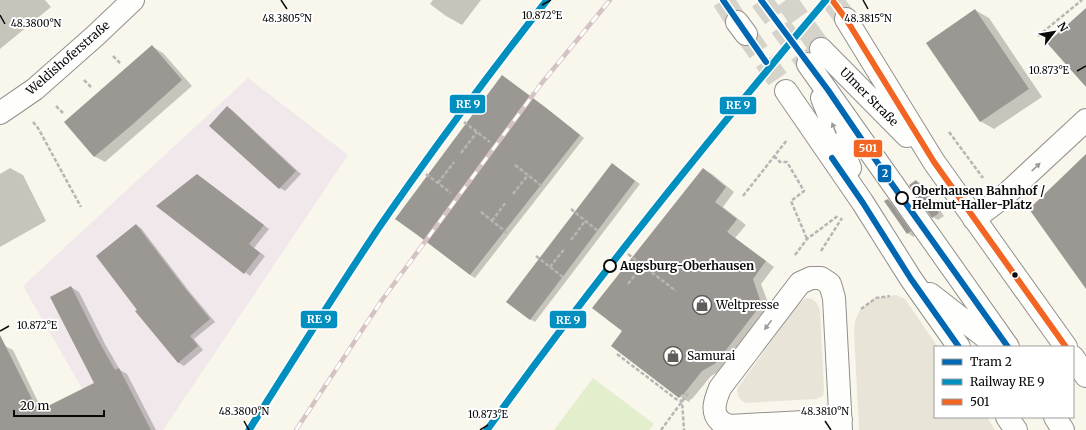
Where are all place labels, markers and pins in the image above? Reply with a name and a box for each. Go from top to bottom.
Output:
place label: Oberhausen Bahnhof / Helmut-Haller-Platz [912,183,1045,212]
marker: Oberhausen Bahnhof / Helmut-Haller-Platz [895,191,909,205]
place label: Augsburg-Oberhausen [619,258,754,273]
marker: Augsburg-Oberhausen [603,259,617,273]
unlabelled marker [1010,270,1020,280]
shop icon: Weltpresse [691,294,713,316]
place label: Weltpresse [715,297,779,312]
shop icon: Samurai [662,345,684,367]
place label: Samurai [687,348,736,363]

